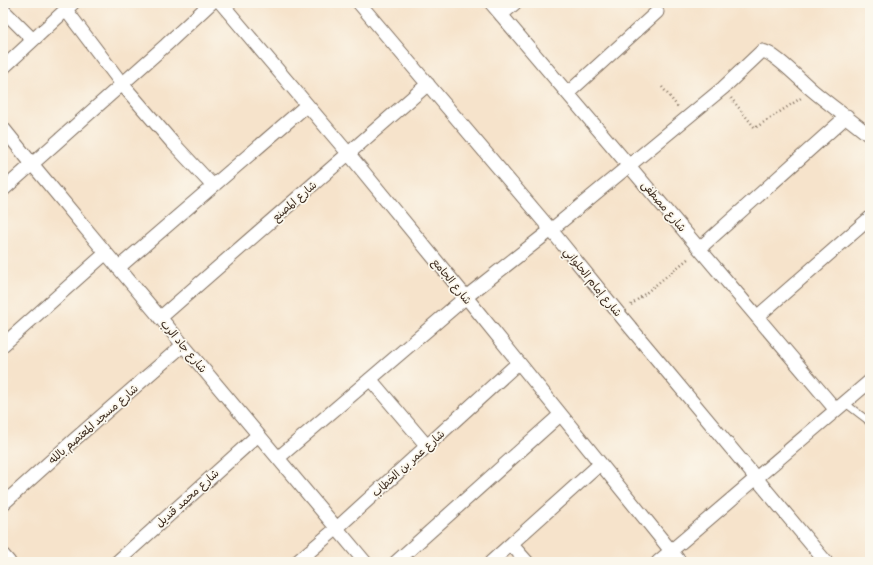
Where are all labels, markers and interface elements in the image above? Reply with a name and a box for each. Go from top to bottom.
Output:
street label: شارع المصنع [267,176,321,227]
street label: شارع مصطفى [636,176,691,236]
street label: شارع إمام الحلواني [558,243,627,322]
street label: شارع الجامع [427,254,476,309]
street label: شارع جاد الرب [156,315,212,377]
street label: شارع مسجد المعتصم بالله [44,380,143,469]
street label: شارع عمر بن الخطاب [367,425,449,502]
street label: شارع محمد قنديل [151,464,224,532]

